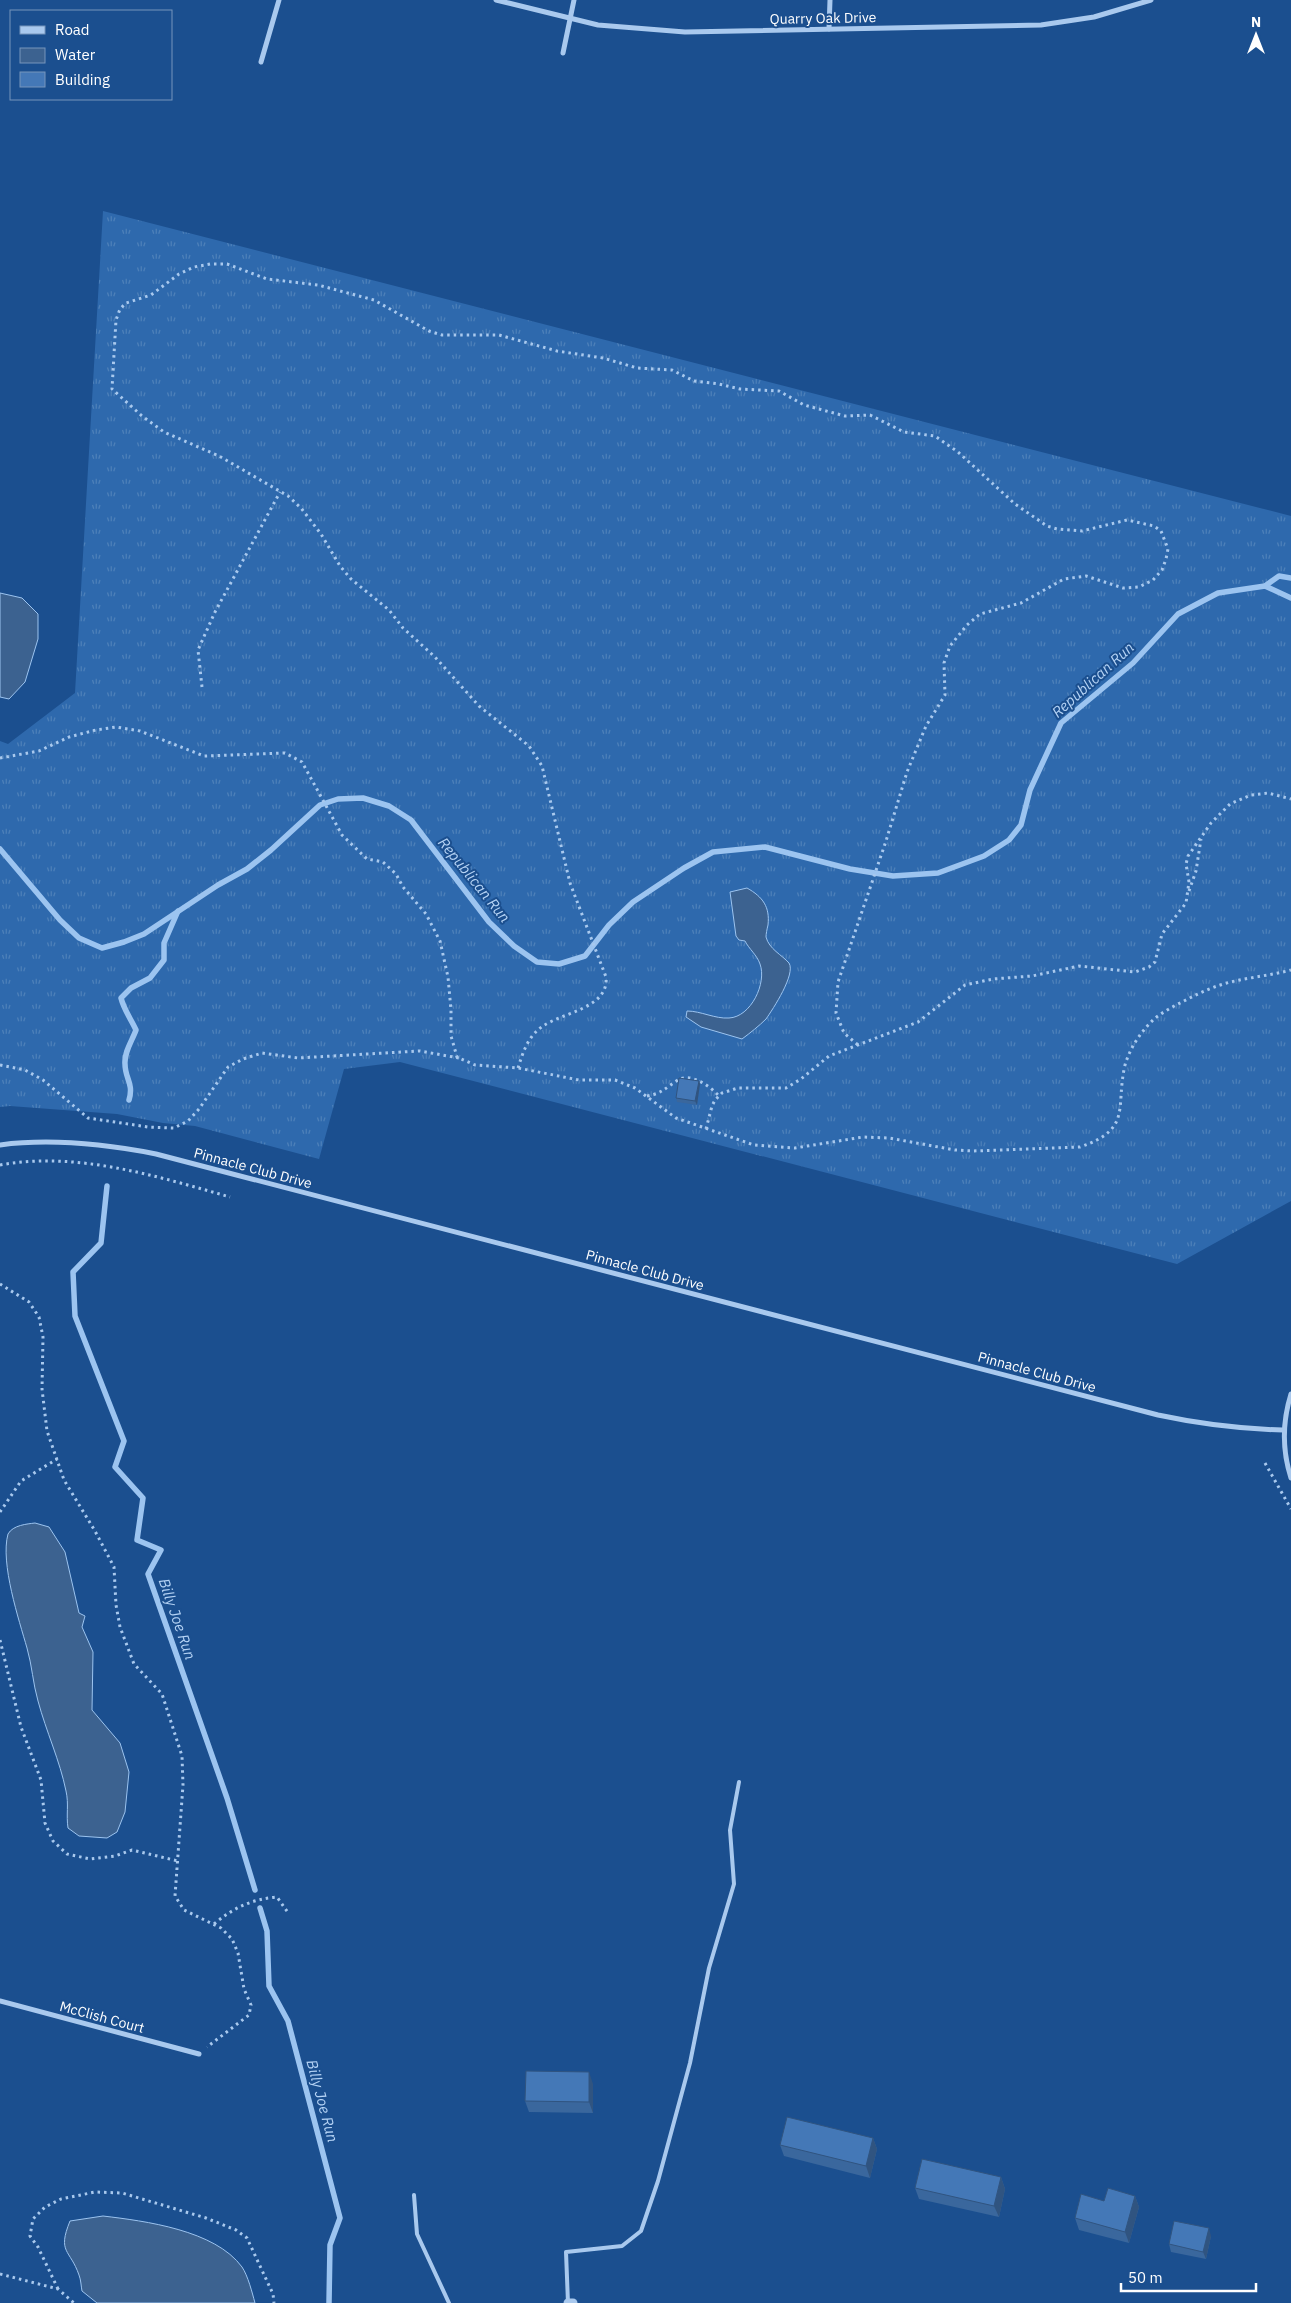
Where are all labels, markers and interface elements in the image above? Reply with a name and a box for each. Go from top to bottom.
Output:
street label: Quarry Oak Drive [770,8,877,28]
legend [10,10,172,100]
north arrow [1231,10,1281,60]
text: N [1251,13,1261,31]
text: Road [55,20,90,39]
text: Water [55,45,96,64]
text: Building [55,70,110,89]
water label: Republican Run [1048,638,1138,722]
water label: Republican Run [434,833,515,926]
street label: Pinnacle Club Drive [192,1144,314,1193]
street label: Pinnacle Club Drive [584,1246,706,1295]
street label: Pinnacle Club Drive [976,1348,1098,1397]
water label: Billy Joe Run [155,1576,200,1662]
street label: McClish Court [58,1997,146,2037]
water label: Billy Joe Run [302,2057,343,2144]
scale bar [1121,2260,1256,2292]
text: 50 m [1128,2268,1163,2287]

